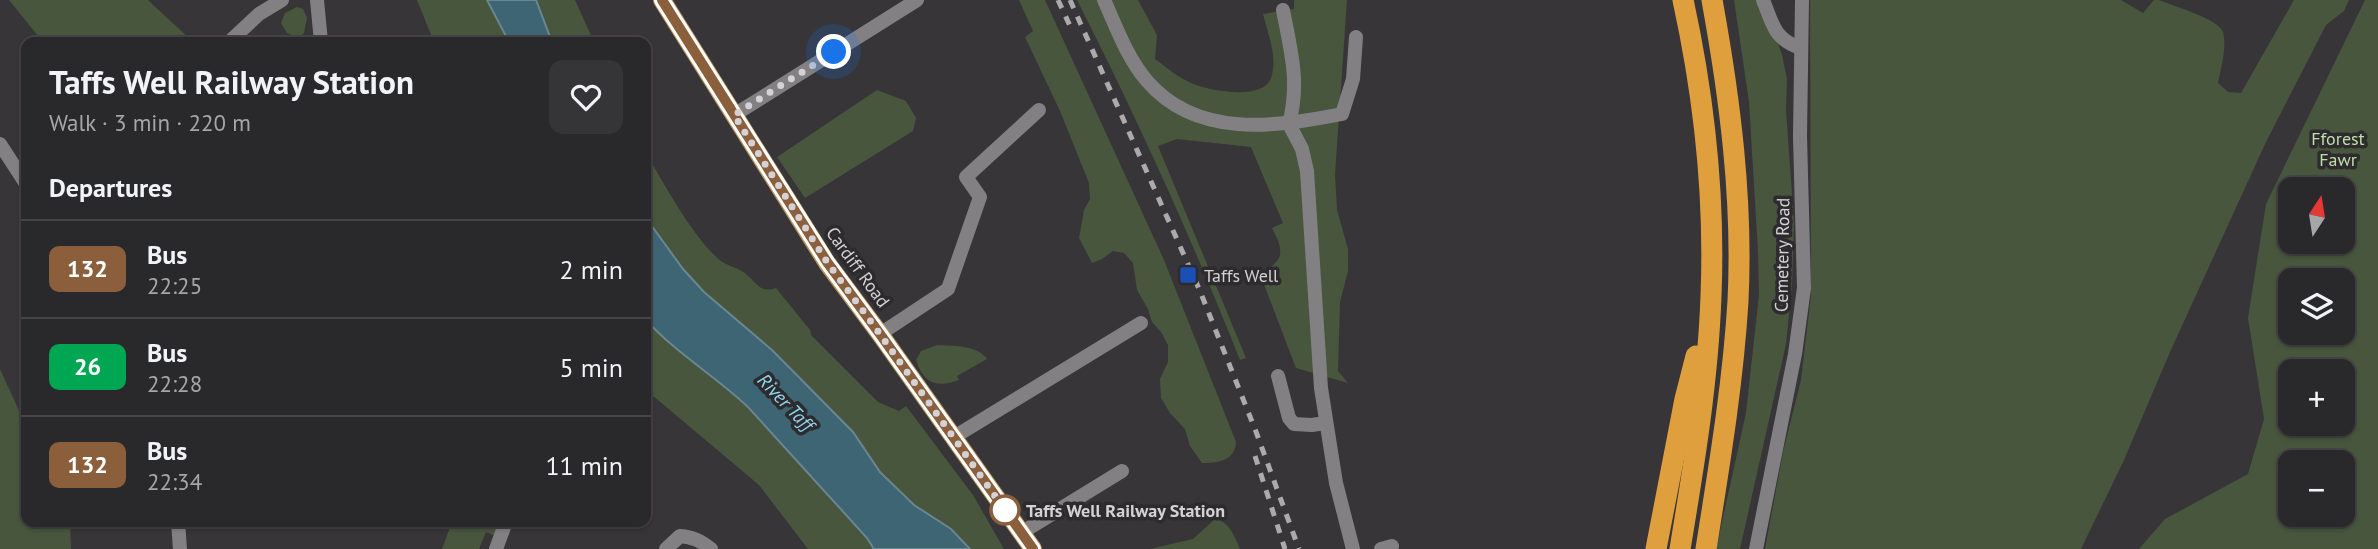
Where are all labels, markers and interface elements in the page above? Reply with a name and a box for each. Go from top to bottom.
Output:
your location [816,34,851,69]
text: Taffs Well Railway Station [49,60,414,103]
button: heart [549,60,623,134]
text: Walk · 3 min · 220 m [49,108,251,137]
park label: Fforest Fawr [2311,127,2365,171]
text: Departures [49,171,172,204]
north arrow [2278,177,2356,254]
map controls [2278,177,2355,527]
street label: Cemetery Road [1770,198,1794,312]
street label: Cardiff Road [821,222,895,312]
text: Bus [147,238,187,271]
text: 132 [67,253,108,284]
text: 2 min [560,253,623,286]
place label: Taffs Well [1204,264,1279,287]
marker: Taffs Well [1178,265,1198,285]
button: layers [2278,268,2355,345]
text: 22:25 [147,271,202,300]
text: Bus [147,336,187,369]
text: 26 [74,351,101,382]
text: 5 min [560,351,623,384]
button: + [2278,359,2355,436]
water label: River Taff [753,368,822,438]
text: 22:28 [147,369,202,398]
text: Bus [147,434,187,467]
text: 132 [67,449,108,480]
text: 11 min [545,449,623,482]
button: − [2278,450,2355,527]
text: 22:34 [147,467,202,496]
marker: Taffs Well Railway Station [990,495,1020,525]
place label: Taffs Well Railway Station [1026,499,1225,522]

